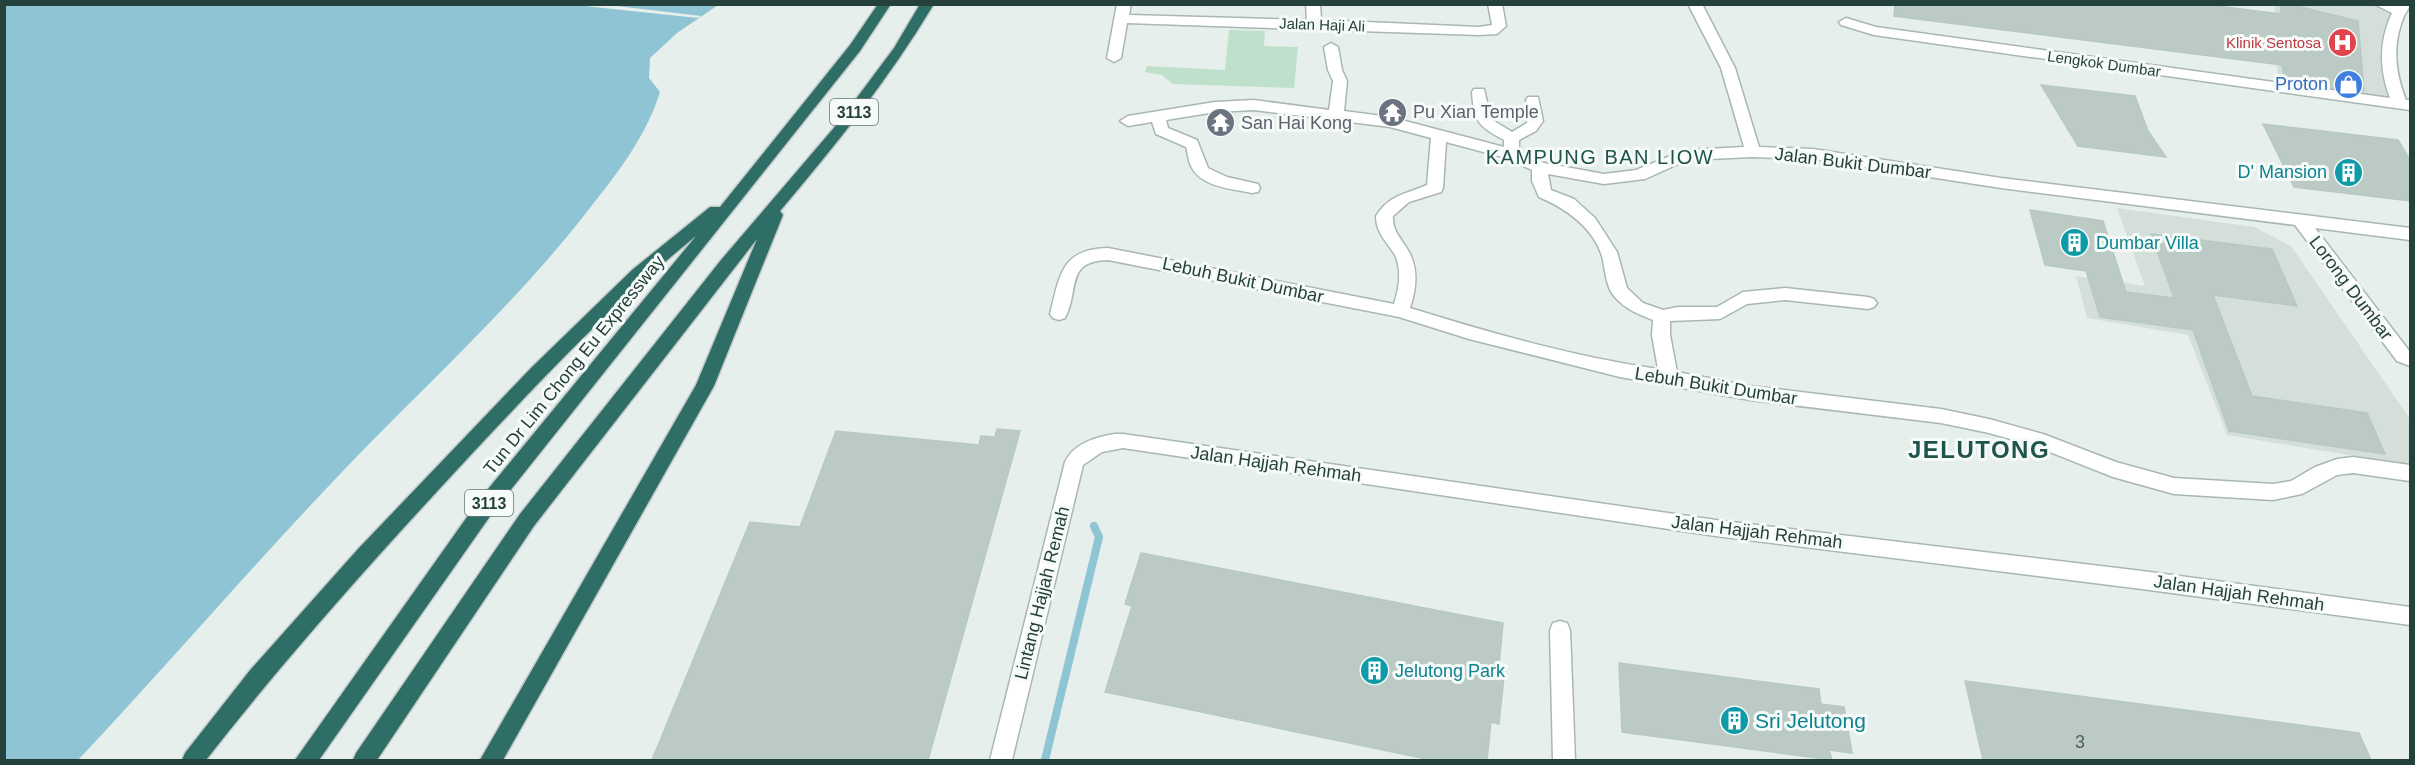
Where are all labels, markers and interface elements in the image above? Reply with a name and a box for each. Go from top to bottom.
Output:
street label: Jalan Haji Ali [1279,15,1365,34]
hospital icon: Klinik Sentosa [2326,27,2358,59]
place label: Klinik Sentosa [2226,34,2322,51]
street label: Lengkok Dumbar [2046,47,2162,80]
shop icon: Proton [2333,68,2365,100]
place label: Proton [2275,74,2328,94]
temple icon: Pu Xian Temple [1376,96,1408,128]
road number: 3113 [830,99,878,125]
place label: Pu Xian Temple [1413,102,1539,122]
temple icon: San Hai Kong [1204,107,1236,139]
place label: San Hai Kong [1241,113,1352,133]
street label: Jalan Bukit Dumbar [1774,144,1932,182]
district label: KAMPUNG BAN LIOW [1486,146,1714,168]
building icon: D' Mansion [2332,156,2364,188]
place label: D' Mansion [2238,162,2327,182]
building icon: Dumbar Villa [2059,227,2091,259]
street label: Lorong Dumbar [2305,232,2397,344]
place label: Dumbar Villa [2096,233,2200,253]
street label: Tun Dr Lim Chong Eu Expressway [480,252,668,478]
street label: Lebuh Bukit Dumbar [1161,253,1325,307]
street label: Lebuh Bukit Dumbar [1633,363,1799,409]
district label: JELUTONG [1908,436,2050,463]
street label: Jalan Hajjah Rehmah [1189,442,1363,486]
road number: 3113 [465,490,513,516]
street label: Lintang Hajjah Remah [1011,504,1073,682]
street label: Jalan Hajjah Rehmah [1670,512,1844,552]
street label: Jalan Hajjah Rehmah [2152,571,2326,615]
building icon: Jelutong Park [1358,655,1390,687]
place label: Jelutong Park [1395,661,1506,681]
building icon: Sri Jelutong [1718,705,1750,737]
place label: Sri Jelutong [1755,709,1866,732]
house number: 3 [2075,732,2085,752]

